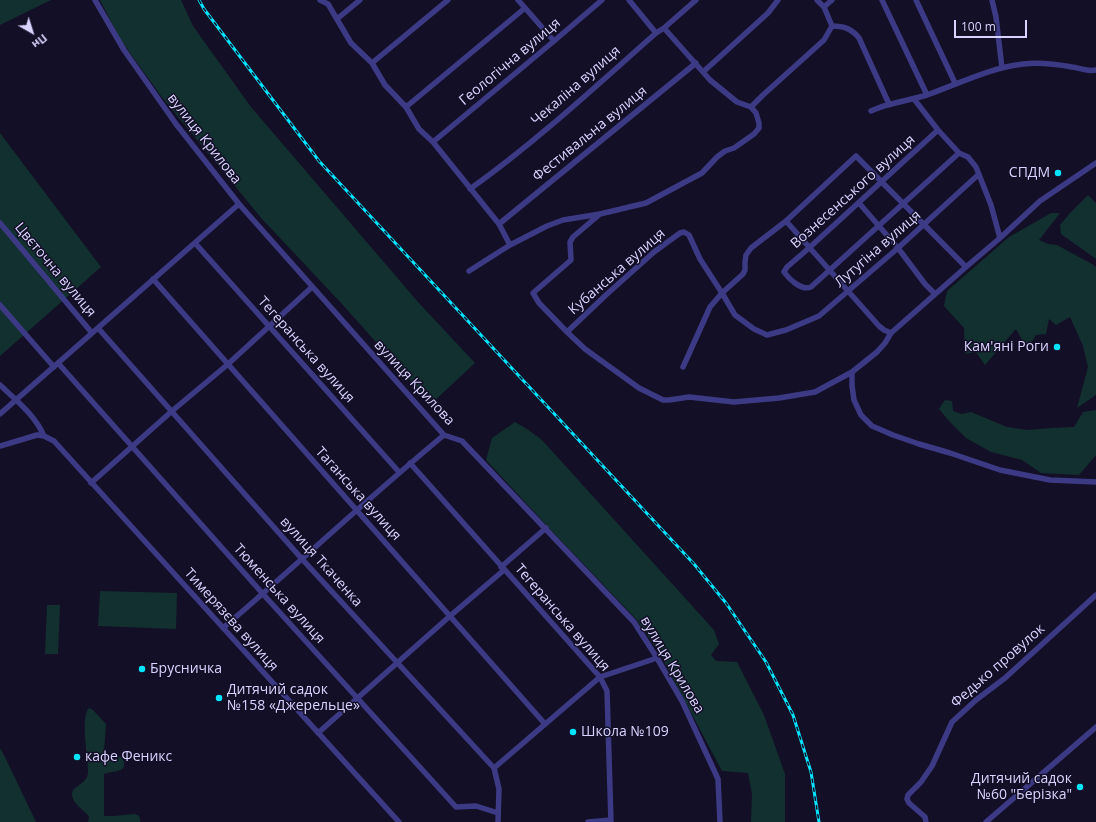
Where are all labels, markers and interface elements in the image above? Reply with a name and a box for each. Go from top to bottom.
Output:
north arrow [12,12,52,52]
scale bar [956,12,1029,38]
street label: Геологічна вулиця [456,15,564,109]
text: 100 m [961,18,996,35]
text: Пн [29,31,51,52]
street label: Чекаліна вулиця [528,43,624,129]
street label: Фестивальна вулиця [530,83,650,185]
street label: вулиця Крилова [163,90,245,188]
street label: Вознесенського вулиця [787,132,919,252]
place label: СПДМ [1009,165,1050,181]
marker: СПДМ [1053,168,1063,178]
street label: Лутугіна вулиця [831,207,925,291]
street label: Цвєточна вулиця [11,220,99,320]
street label: Кубанська вулиця [565,225,669,319]
street label: Тегеранська вулиця [254,294,358,406]
street label: вулиця Крилова [370,337,458,429]
place label: Кам'яні Роги [964,339,1049,355]
marker: Кам'яні Роги [1052,342,1062,352]
street label: Таганська вулиця [312,444,404,544]
street label: вулиця Ткаченка [276,514,366,610]
street label: Тюменська вулиця [230,541,328,647]
street label: Тегеранська вулиця [511,561,613,675]
street label: Тимерязєва вулиця [180,565,282,675]
street label: вулиця Крилова [636,613,708,717]
street label: Федько провулок [948,621,1048,711]
place label: Брусничка [150,661,222,677]
marker: Брусничка [137,664,147,674]
place label: Дитячий садок №158 «Джерельце» [227,682,360,714]
marker: Дитячий садок №158 «Джерельце» [214,693,224,703]
place label: Школа №109 [581,724,669,740]
marker: Школа №109 [568,727,578,737]
place label: кафе Феникс [85,749,172,765]
marker: кафе Феникс [72,752,82,762]
place label: Дитячий садок №60 "Берізка" [971,771,1072,804]
marker: Дитячий садок №60 "Берізка" [1075,782,1085,792]

